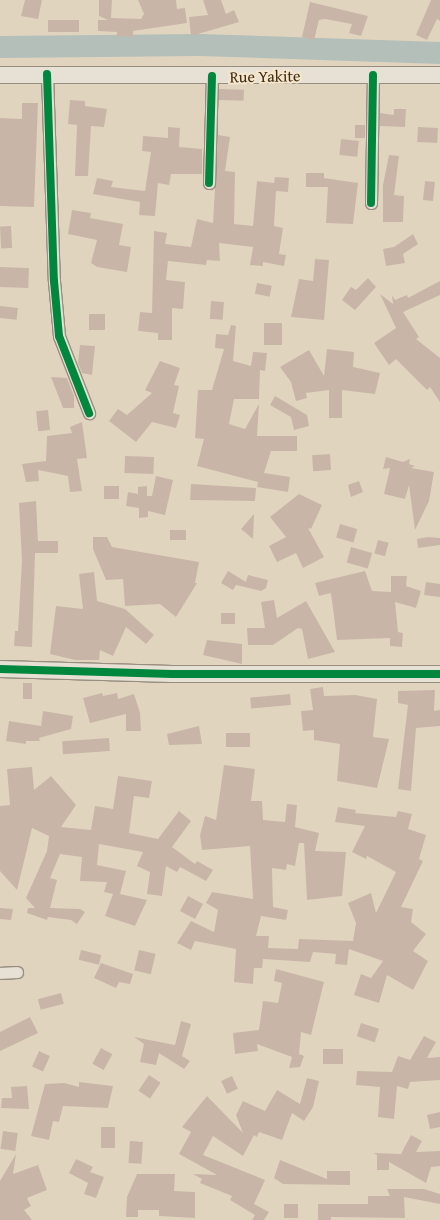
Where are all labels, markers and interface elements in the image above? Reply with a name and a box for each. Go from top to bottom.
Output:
street label: Rue Yakite [229,66,301,86]

